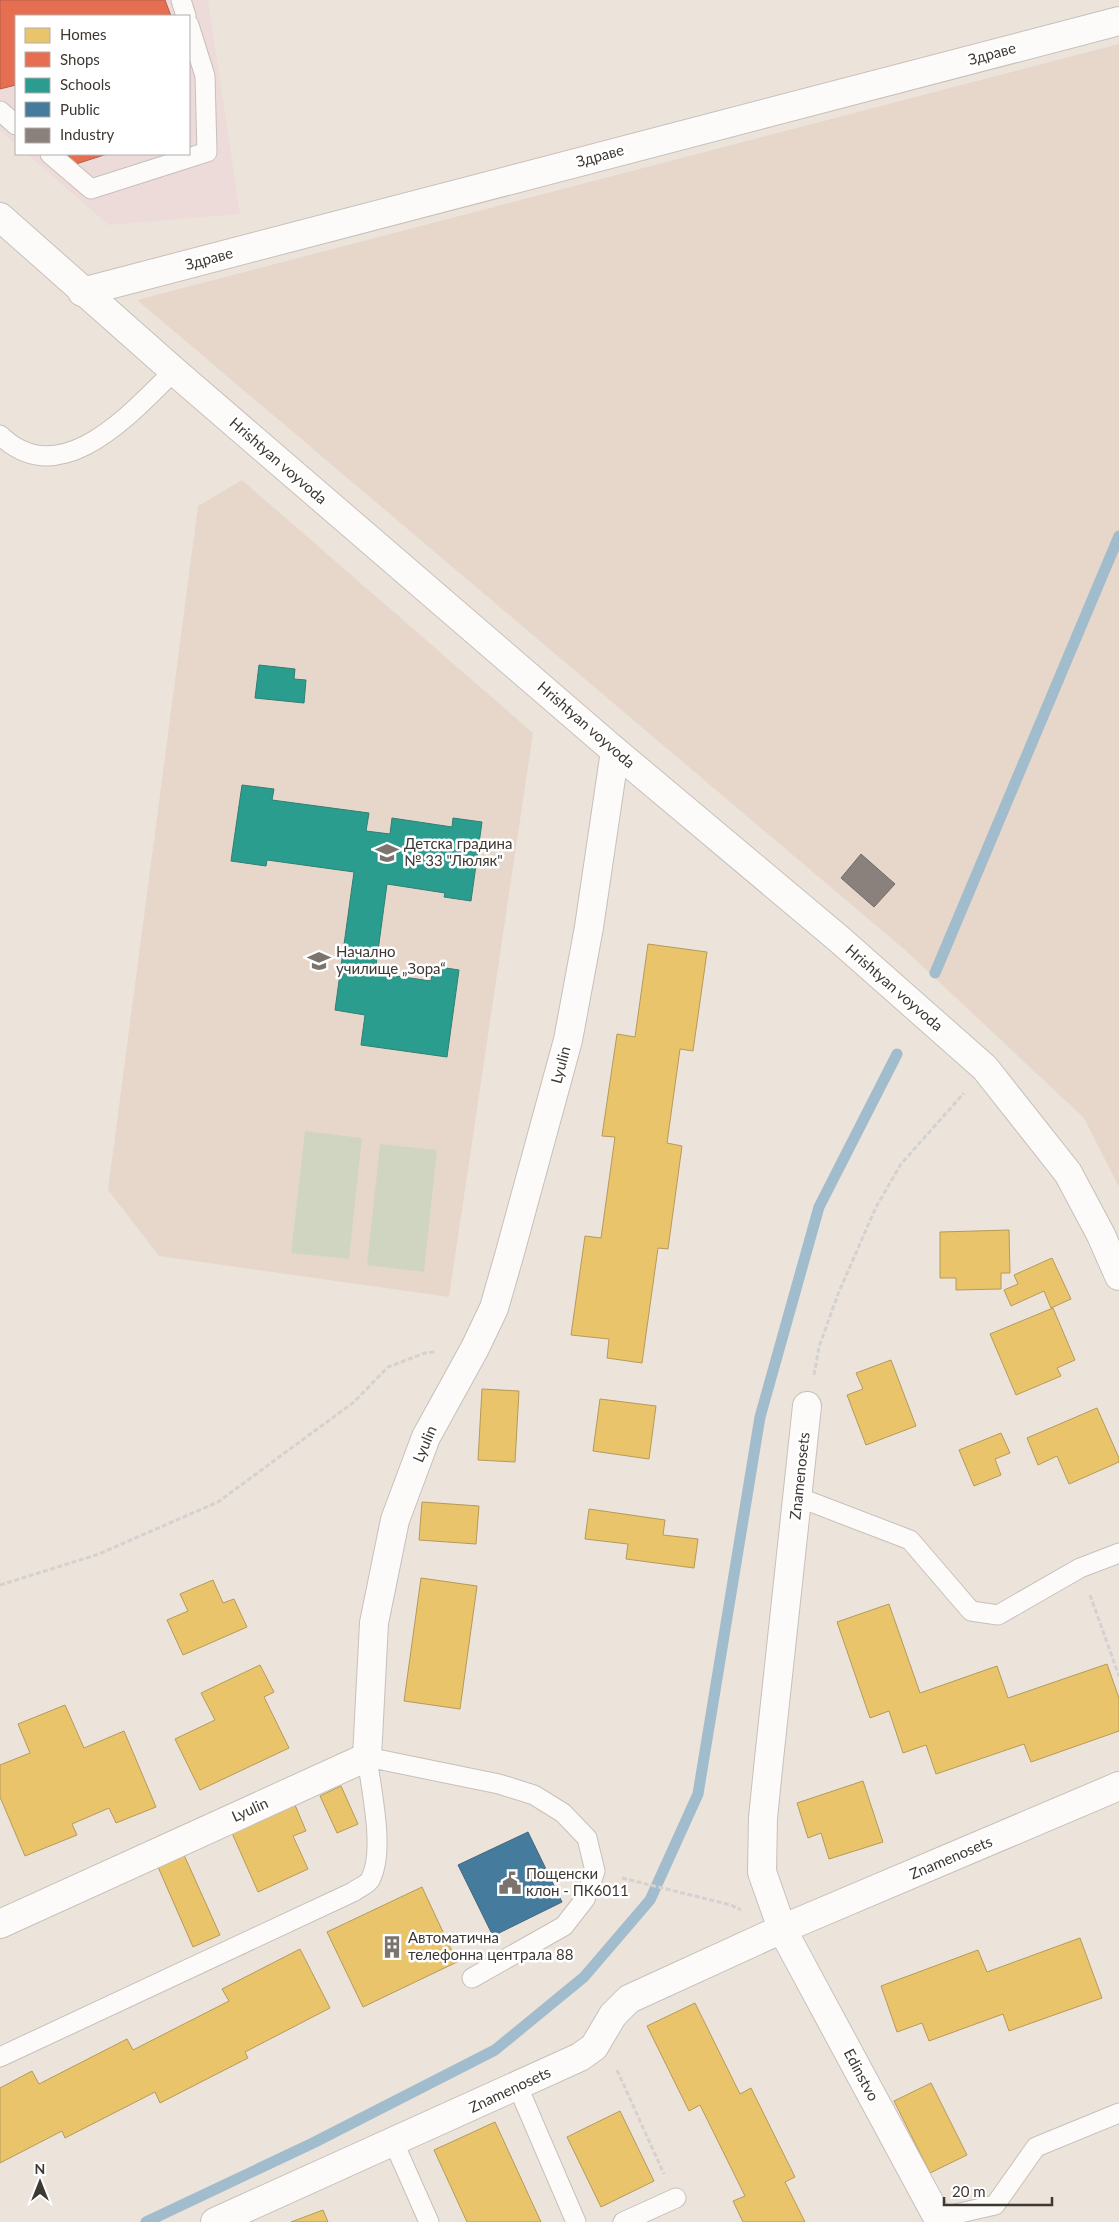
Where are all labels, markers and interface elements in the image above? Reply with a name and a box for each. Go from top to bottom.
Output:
legend [15,15,190,155]
text: Homes [60,25,106,43]
street label: Здраве [966,38,1018,68]
text: Shops [60,50,100,68]
text: Schools [60,75,111,93]
text: Public [60,100,100,118]
text: Industry [60,125,115,143]
street label: Здраве [574,140,626,170]
street label: Здраве [183,243,235,273]
street label: Hrishtyan voyvoda [226,413,331,507]
street label: Hrishtyan voyvoda [534,677,639,771]
place label: Детска градина № 33 "Люляк" [404,834,513,869]
school or university icon: Детска градина № 33 "Люляк" [374,840,400,866]
street label: Hrishtyan voyvoda [842,940,947,1034]
place label: Начално училище „Зора“ [336,942,446,977]
school or university icon: Начално училище „Зора“ [306,948,332,974]
street label: Lyulin [546,1044,574,1085]
street label: Lyulin [408,1423,440,1465]
street label: Znamenosets [785,1431,813,1521]
street label: Lyulin [229,1793,271,1825]
street label: Znamenosets [907,1832,995,1883]
place label: Пощенски клон - ПК6011 [526,1864,629,1899]
public building icon: Пощенски клон - ПК6011 [497,1870,523,1896]
place label: Автоматична телефонна централа 88 [408,1928,573,1963]
building icon: Автоматична телефонна централа 88 [379,1934,405,1960]
street label: Edinstvo [841,2045,883,2104]
street label: Znamenosets [466,2062,553,2116]
north arrow [15,2157,65,2207]
text: N [35,2160,45,2177]
scale bar [944,2174,1052,2206]
text: 20 m [952,2182,986,2200]

